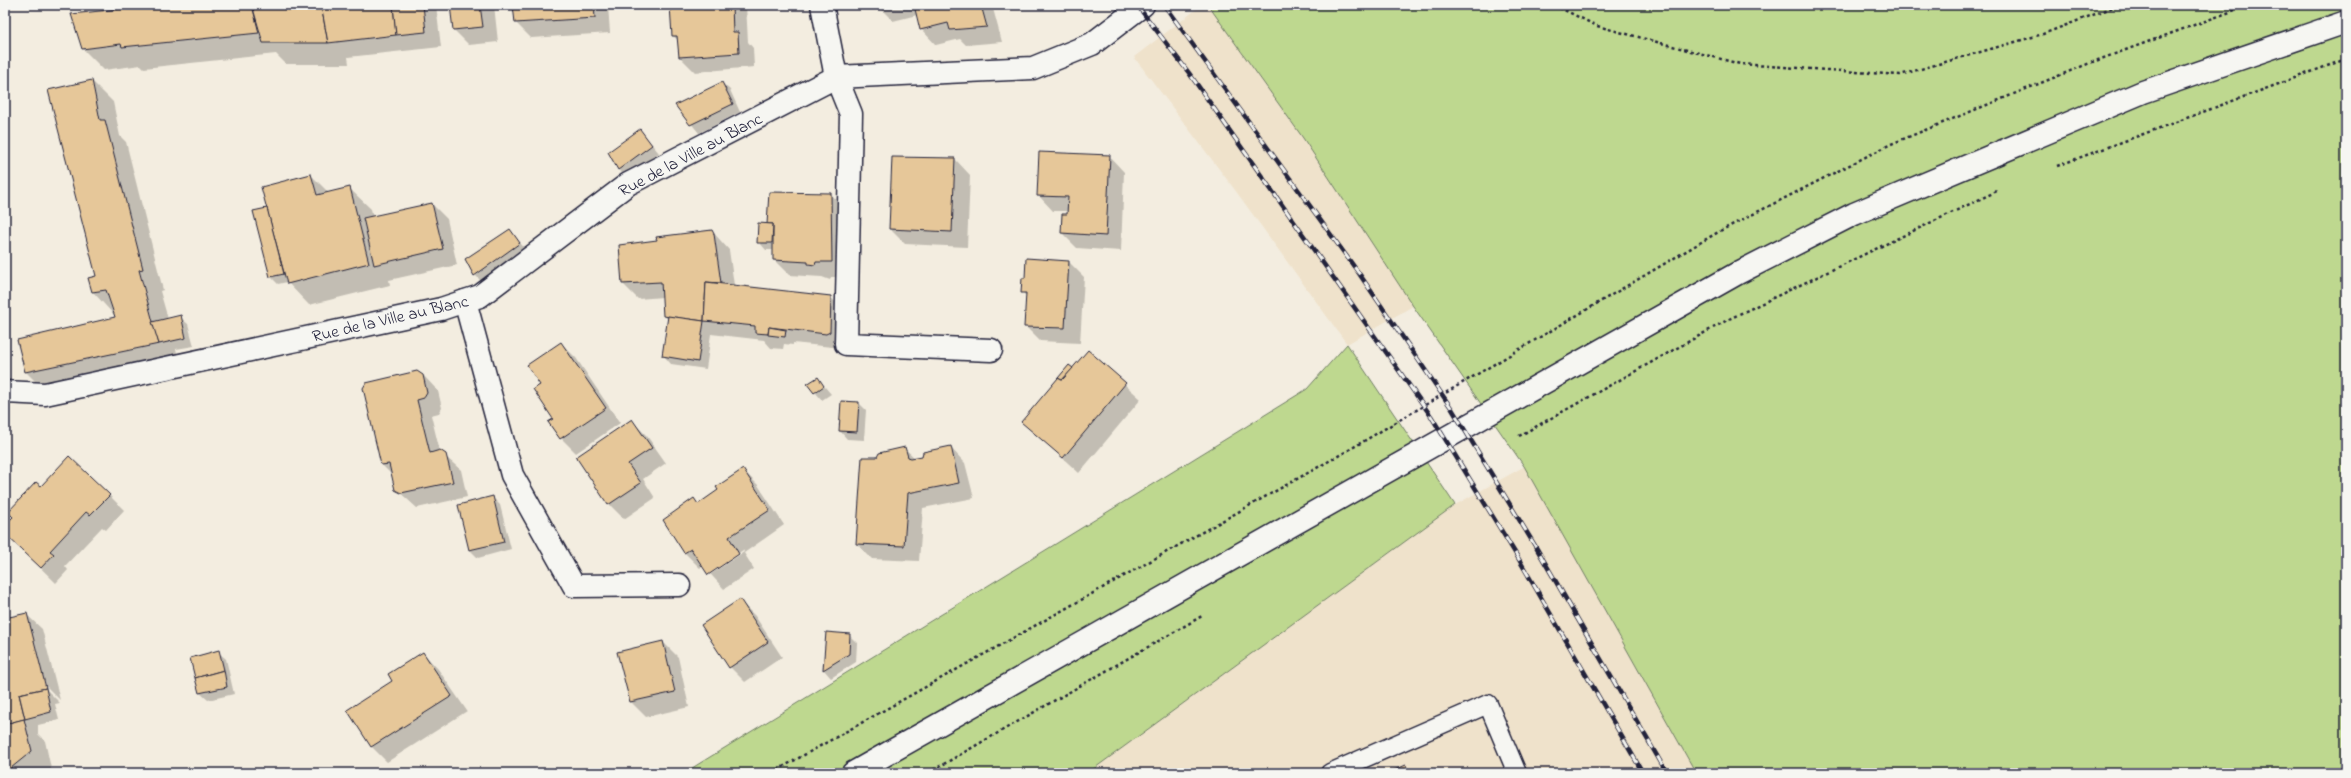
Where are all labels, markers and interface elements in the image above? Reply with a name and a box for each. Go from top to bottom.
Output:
street label: Rue de la Ville au Blanc [614,107,767,204]
street label: Rue de la Ville au Blanc [310,289,471,350]

